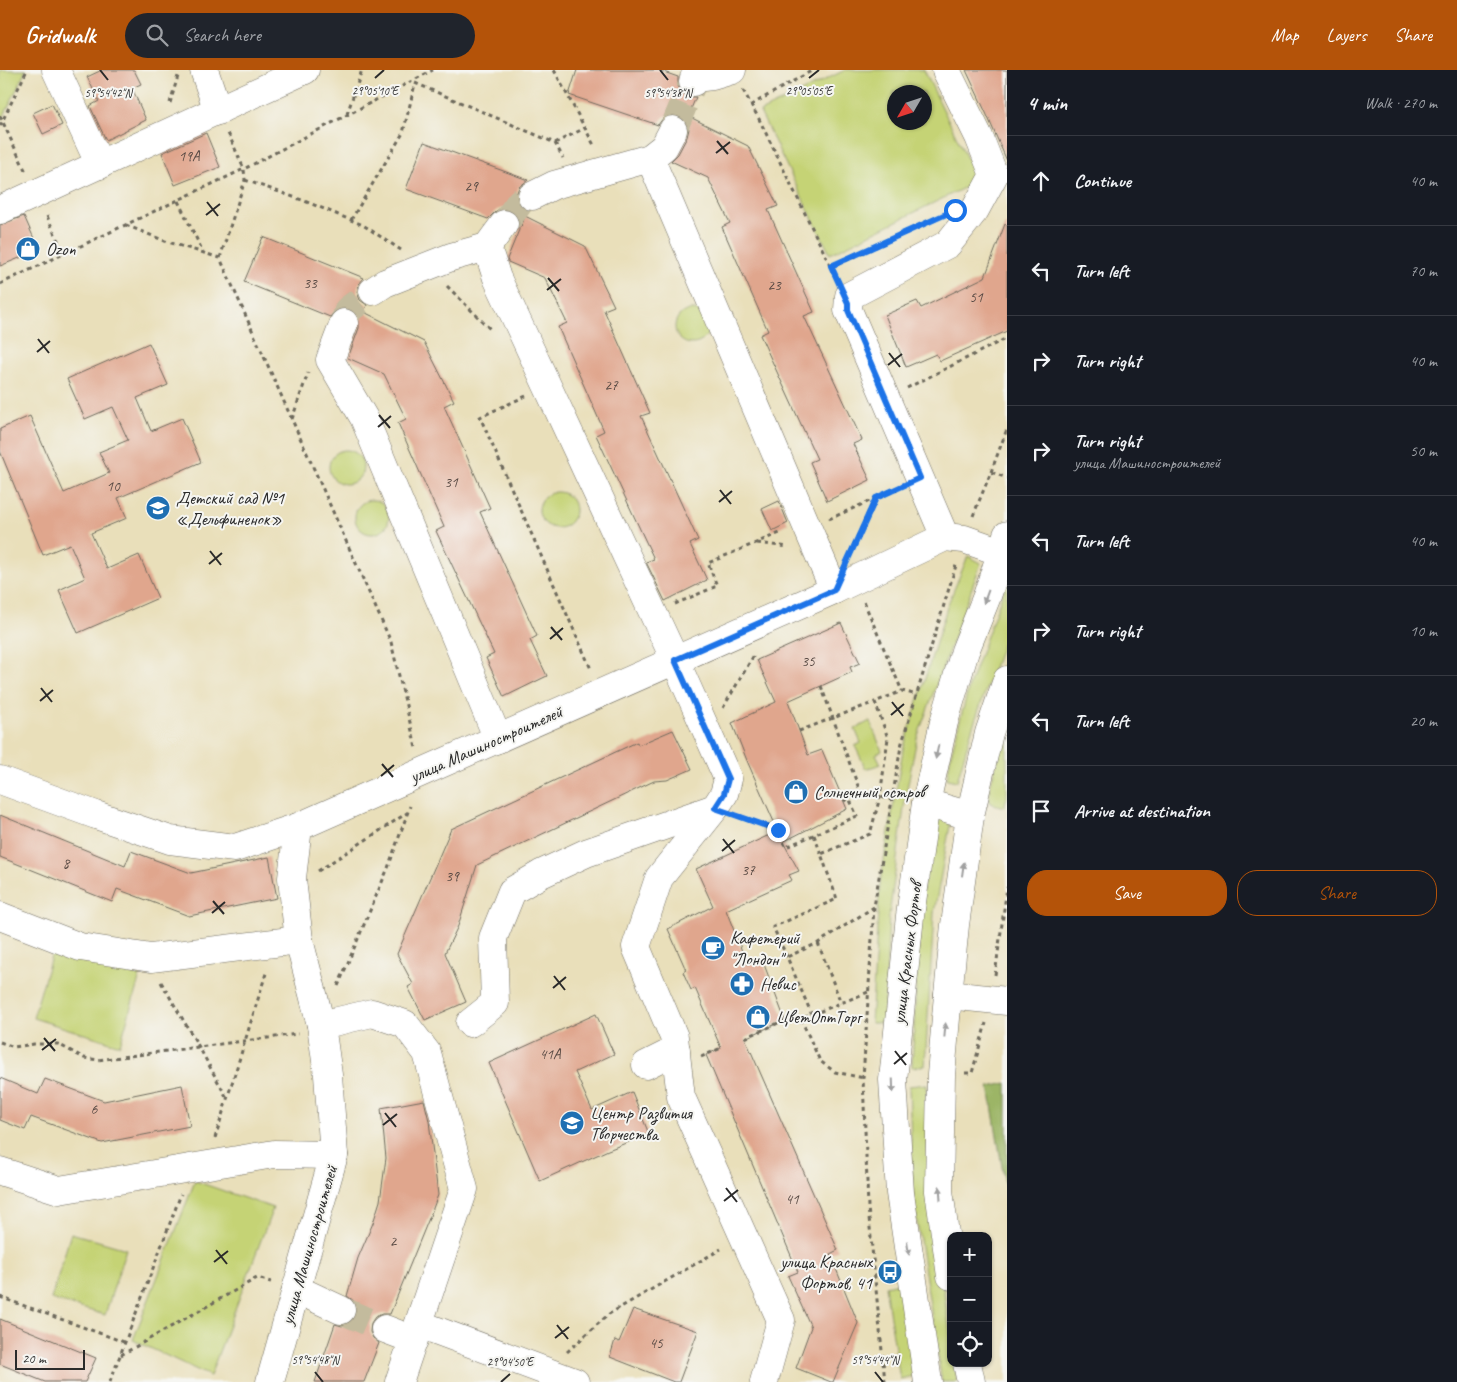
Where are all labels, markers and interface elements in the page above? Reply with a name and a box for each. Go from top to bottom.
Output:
search box [125,13,475,58]
text: Gridwalk [25,20,95,50]
icon: search [143,21,171,49]
text: Search here [183,23,261,47]
text: Map [1271,24,1299,46]
text: Layers [1327,24,1366,46]
text: Share [1394,24,1432,46]
text: 29°05'10"E [352,83,400,99]
text: 29°05'05"E [786,83,834,99]
text: 59°54'42"N [84,85,133,101]
text: 59°54'38"N [644,85,693,101]
north arrow [887,85,932,130]
text: 4 min [1027,90,1067,116]
text: Walk · 270 m [1365,93,1437,113]
house number: 19А [178,147,201,166]
icon: ahead [1027,167,1055,195]
text: Continue [1074,169,1131,193]
text: 40 m [1410,171,1437,191]
house number: 29 [464,177,479,196]
route start [944,199,967,222]
shop icon: Ozon [15,236,41,262]
place label: Ozon [46,238,76,260]
icon: left [1027,257,1055,285]
text: Turn left [1074,259,1129,283]
text: 70 m [1410,261,1437,281]
house number: 33 [303,274,318,293]
house number: 23 [767,276,782,295]
house number: 51 [969,288,984,307]
icon: right [1027,347,1055,375]
text: Turn right [1074,349,1141,373]
text: 40 m [1410,351,1437,371]
house number: 27 [604,376,619,395]
text: Turn right [1074,429,1141,453]
icon: right [1027,437,1055,465]
text: 50 m [1410,441,1437,461]
text: улица Машиностроителей [1074,453,1220,473]
house number: 31 [444,473,459,492]
house number: 10 [106,477,121,496]
place label: Детский сад №1 «Дельфиненок» [176,487,285,530]
school or university icon: Детский сад №1 «Дельфиненок» [145,495,171,521]
icon: left [1027,527,1055,555]
text: Turn left [1074,529,1129,553]
text: 40 m [1410,531,1437,551]
one-way arrow [982,590,990,605]
icon: right [1027,617,1055,645]
text: Turn right [1074,619,1141,643]
text: 10 m [1410,621,1437,641]
house number: 35 [801,652,816,671]
street label: улица Машиностроителей [405,700,567,788]
icon: left [1027,707,1055,735]
text: Turn left [1074,709,1129,733]
text: 20 m [1410,711,1437,731]
one-way arrow [933,744,941,760]
shop icon: Солнечный остров [783,779,809,805]
place label: Солнечный остров [814,781,929,803]
icon: arrive [1027,797,1055,825]
text: Arrive at destination [1074,799,1210,823]
route end [767,819,790,842]
house number: 8 [63,854,71,873]
house number: 37 [741,861,756,880]
one-way arrow [959,861,967,877]
house number: 39 [445,867,460,886]
button: Save [1027,870,1227,916]
button: Share [1237,870,1437,916]
street label: улица Красных Фортов [887,876,927,1026]
place label: Кафетерий "Лондон" [730,927,801,970]
cafe icon: Кафетерий "Лондон" [700,935,726,961]
pharmacy icon: Невис [729,971,755,997]
place label: Невис [760,973,796,995]
shop icon: ЦветОптТорг [745,1004,771,1030]
place label: ЦветОптТорг [776,1006,863,1028]
one-way arrow [941,1022,949,1038]
house number: 41А [539,1045,562,1064]
one-way arrow [890,1078,898,1094]
house number: 6 [91,1100,99,1119]
place label: Центр Развития Творчества [590,1102,693,1145]
school or university icon: Центр Развития Творчества [559,1110,585,1136]
street label: улица Машиностроителей [275,1161,343,1328]
one-way arrow [936,1184,944,1200]
house number: 41 [785,1190,800,1209]
house number: 2 [390,1232,398,1251]
map controls [947,1232,992,1367]
button: + [947,1232,992,1277]
one-way arrow [904,1240,912,1256]
place label: улица Красных Фортов, 41 [779,1251,874,1294]
bus stop icon: улица Красных Фортов, 41 [877,1259,903,1285]
button: − [947,1277,992,1322]
button: locate [947,1322,992,1367]
house number: 45 [649,1334,664,1353]
scale bar [15,1347,85,1370]
text: 20 m [22,1350,46,1367]
text: 59°54'48"N [291,1352,340,1368]
text: 59°54'44"N [851,1352,900,1368]
text: 29°04'50"E [487,1354,535,1370]

